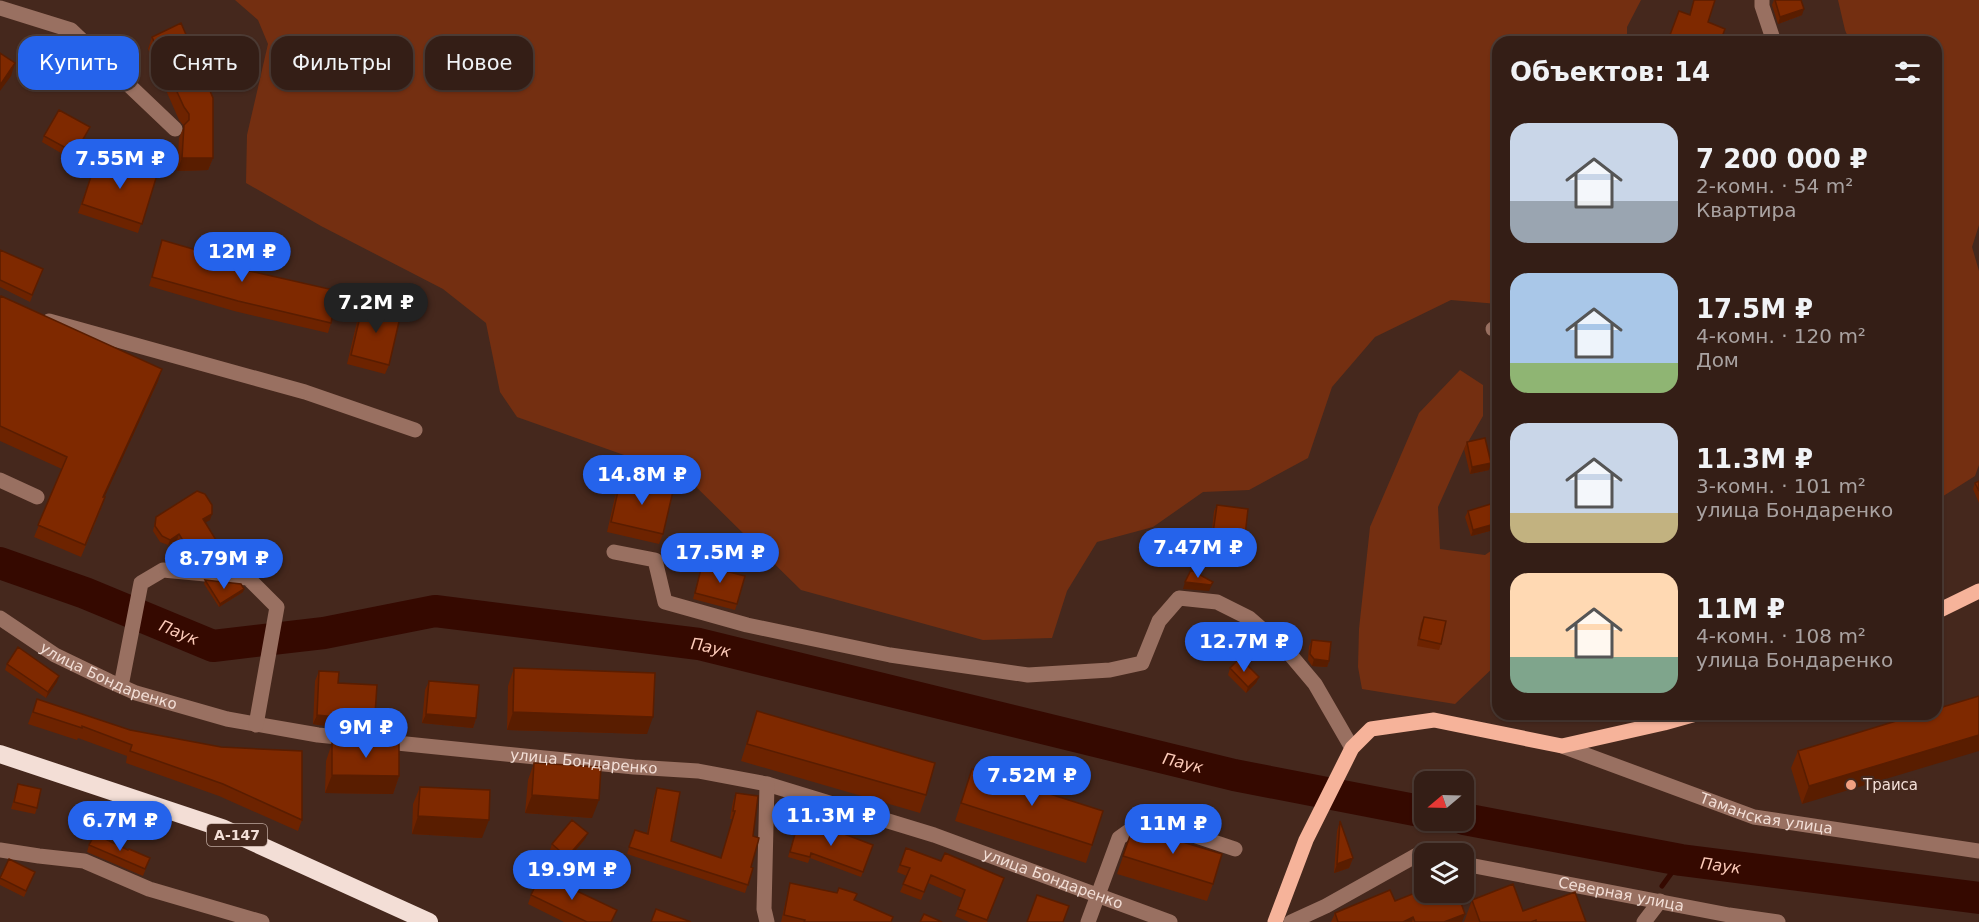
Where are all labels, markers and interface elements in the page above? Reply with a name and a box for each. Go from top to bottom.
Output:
chip: Купить [18,36,139,90]
chip: Снять [151,36,259,90]
chip: Фильтры [271,36,413,90]
chip: Новое [425,36,533,90]
icon: filters [1891,56,1924,89]
text: Объектов: 14 [1510,57,1710,87]
pin: 7.55M ₽ [65,139,175,190]
text: 7 200 000 ₽ [1696,144,1868,174]
text: 7.55M ₽ [75,146,165,170]
icon: home [1558,147,1630,219]
text: 2-комн. · 54 m² [1696,174,1853,198]
text: Квартира [1696,198,1797,222]
pin: 12M ₽ [200,232,284,283]
text: 12M ₽ [208,239,276,263]
pin: 7.2M ₽ [327,283,425,334]
text: 7.2M ₽ [338,290,414,314]
text: 17.5M ₽ [1696,294,1813,324]
icon: home [1558,297,1630,369]
text: 4-комн. · 120 m² [1696,324,1866,348]
text: Дом [1696,348,1739,372]
text: 11.3M ₽ [1696,444,1813,474]
icon: home [1558,447,1630,519]
pin: 14.8M ₽ [587,455,697,506]
text: 14.8M ₽ [597,462,687,486]
text: 3-комн. · 101 m² [1696,474,1866,498]
text: улица Бондаренко [1696,498,1893,522]
pin: 7.47M ₽ [1143,528,1253,579]
pin: 17.5M ₽ [665,533,775,584]
text: 7.47M ₽ [1153,535,1243,559]
pin: 8.79M ₽ [169,539,279,590]
text: 17.5M ₽ [675,540,765,564]
text: 8.79M ₽ [179,546,269,570]
text: 11M ₽ [1696,594,1785,624]
icon: home [1558,597,1630,669]
water label: Паук [157,615,202,649]
pin: 12.7M ₽ [1189,622,1299,673]
text: 4-комн. · 108 m² [1696,624,1866,648]
text: 12.7M ₽ [1199,629,1289,653]
water label: Паук [690,634,733,661]
street label: улица Бондаренко [36,638,179,713]
text: улица Бондаренко [1696,648,1893,672]
pin: 9M ₽ [330,708,402,759]
text: 9M ₽ [339,715,393,739]
street label: улица Бондаренко [509,746,658,777]
water label: Паук [1161,748,1206,777]
pin: 7.52M ₽ [977,756,1087,807]
text: 7.52M ₽ [987,763,1077,787]
north arrow [1414,771,1474,831]
map controls [1414,771,1474,903]
place label: Траиса [1862,776,1918,794]
marker: Траиса [1844,778,1858,792]
street label: Таманская улица [1696,788,1834,838]
pin: 11.3M ₽ [776,796,886,847]
pin: 6.7M ₽ [71,801,169,852]
text: 11.3M ₽ [786,803,876,827]
pin: 11M ₽ [1131,804,1215,855]
text: 6.7M ₽ [82,808,158,832]
text: 11M ₽ [1139,811,1207,835]
road number: А-147 [207,824,267,846]
button: layers [1414,843,1474,903]
street label: улица Бондаренко [980,845,1125,913]
pin: 19.9M ₽ [517,850,627,901]
water label: Паук [1699,853,1743,877]
text: 19.9M ₽ [527,857,617,881]
street label: Северная улица [1557,873,1686,915]

